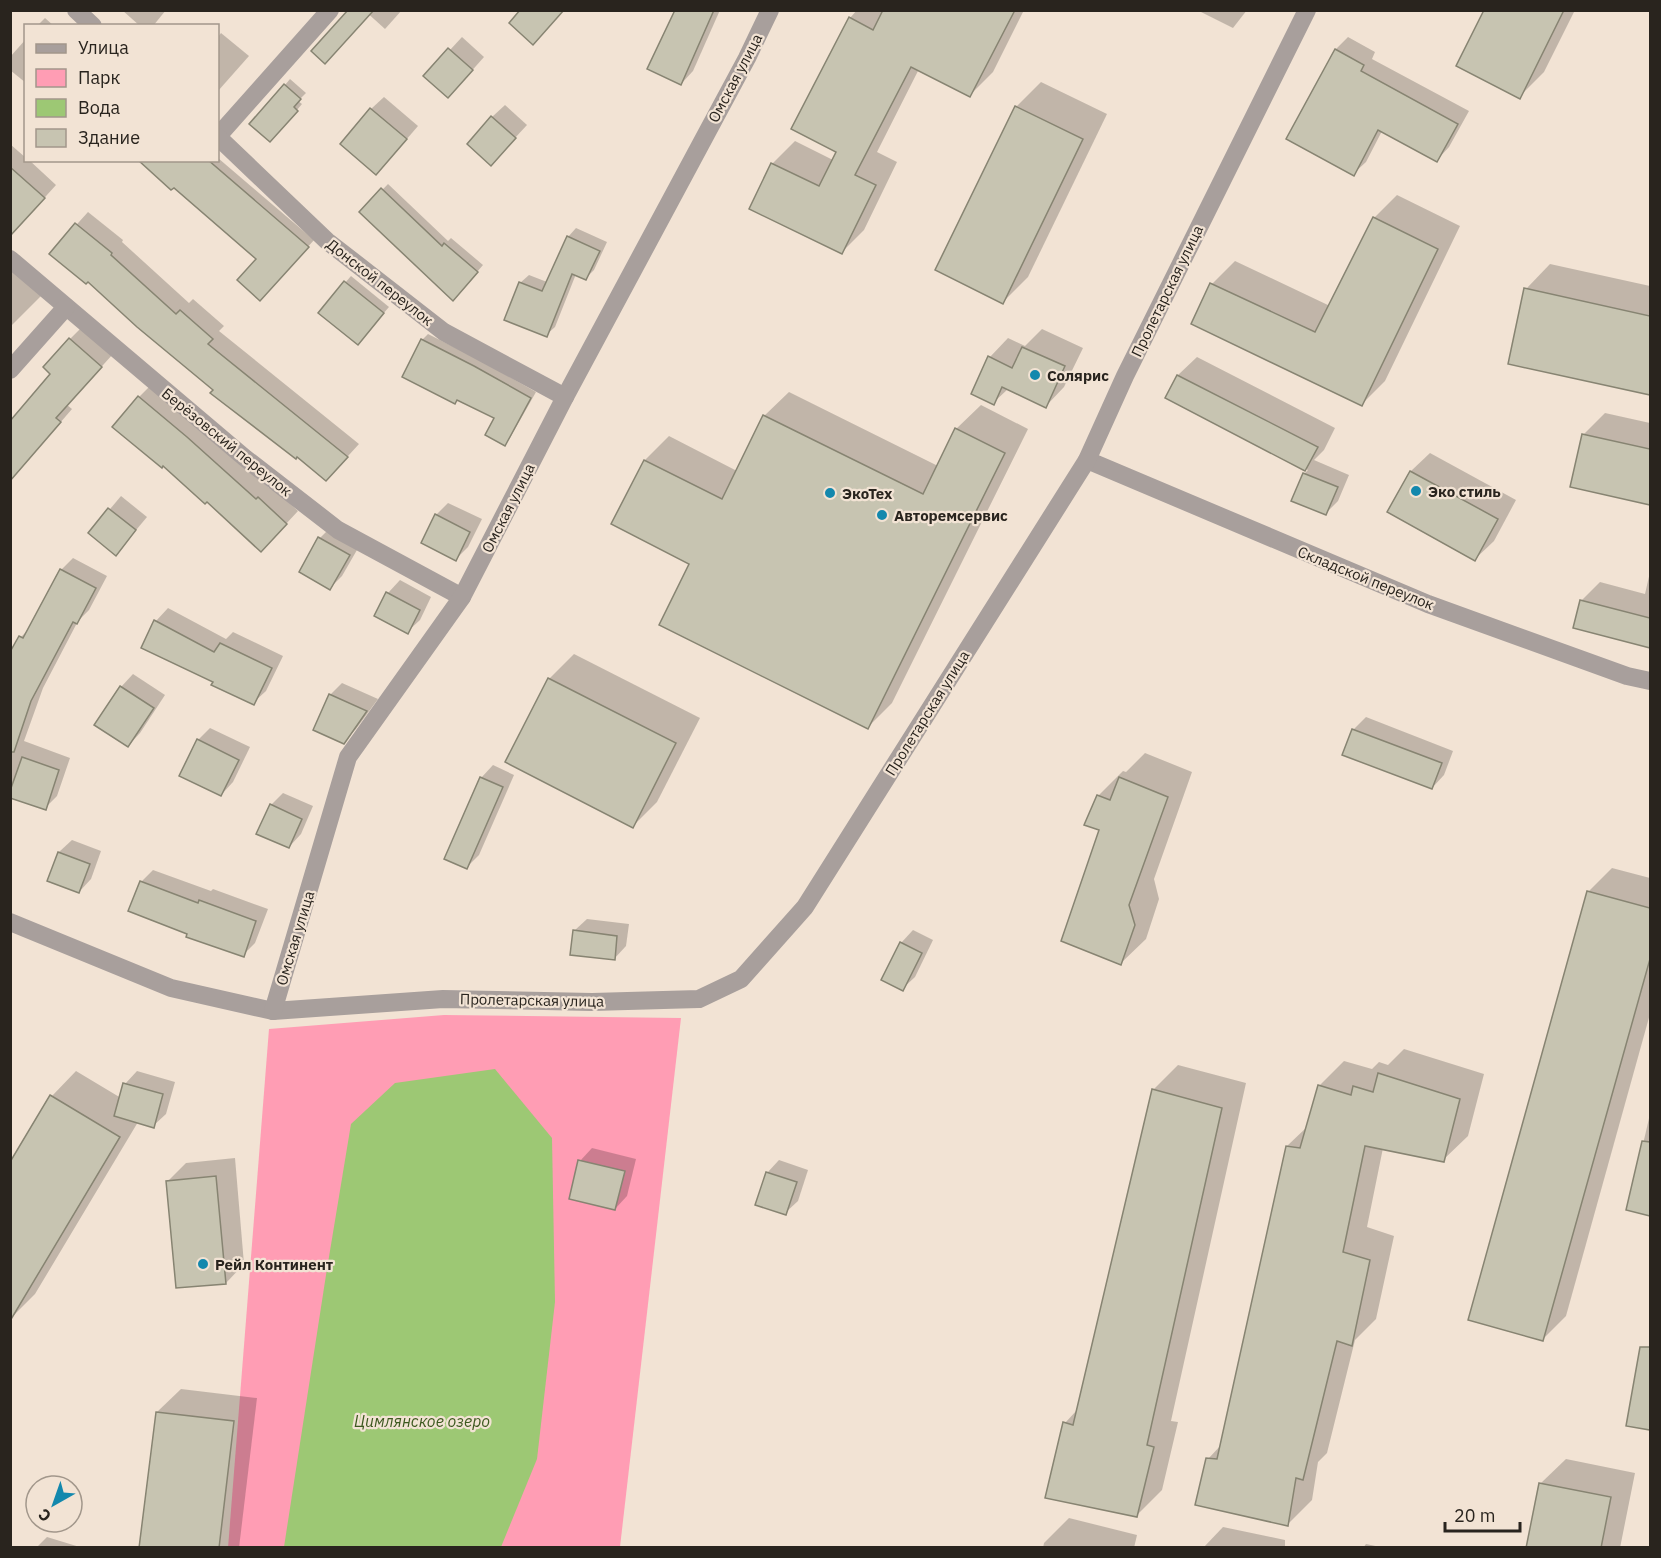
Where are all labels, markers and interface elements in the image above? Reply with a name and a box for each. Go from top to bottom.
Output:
legend [24,24,219,162]
street label: Омская улица [704,30,766,126]
text: Улица [78,36,129,59]
text: Парк [78,66,121,89]
text: Вода [78,96,121,119]
text: Здание [78,126,140,149]
street label: Пролетарская улица [1127,222,1207,360]
street label: Донской переулок [323,234,437,330]
place label: Солярис [1047,366,1109,385]
marker: Солярис [1028,368,1042,382]
street label: Берёзовский переулок [158,384,296,500]
street label: Омская улица [477,460,539,556]
place label: Эко стиль [1428,482,1501,501]
place label: ЭкоТех [842,484,893,503]
marker: Эко стиль [1409,484,1423,498]
marker: ЭкоТех [823,486,837,500]
place label: Авторемсервис [894,506,1008,525]
marker: Авторемсервис [875,508,889,522]
street label: Складской переулок [1295,542,1437,614]
street label: Пролетарская улица [881,647,973,779]
street label: Омская улица [272,888,318,988]
street label: Пролетарская улица [460,989,604,1011]
place label: Рейл Континент [215,1255,334,1274]
marker: Рейл Континент [196,1257,210,1271]
water label: Цимлянское озеро [354,1411,490,1431]
north arrow [24,1474,84,1534]
scale bar [1445,1495,1520,1533]
text: С [34,1504,55,1527]
text: 20 m [1454,1504,1496,1527]

